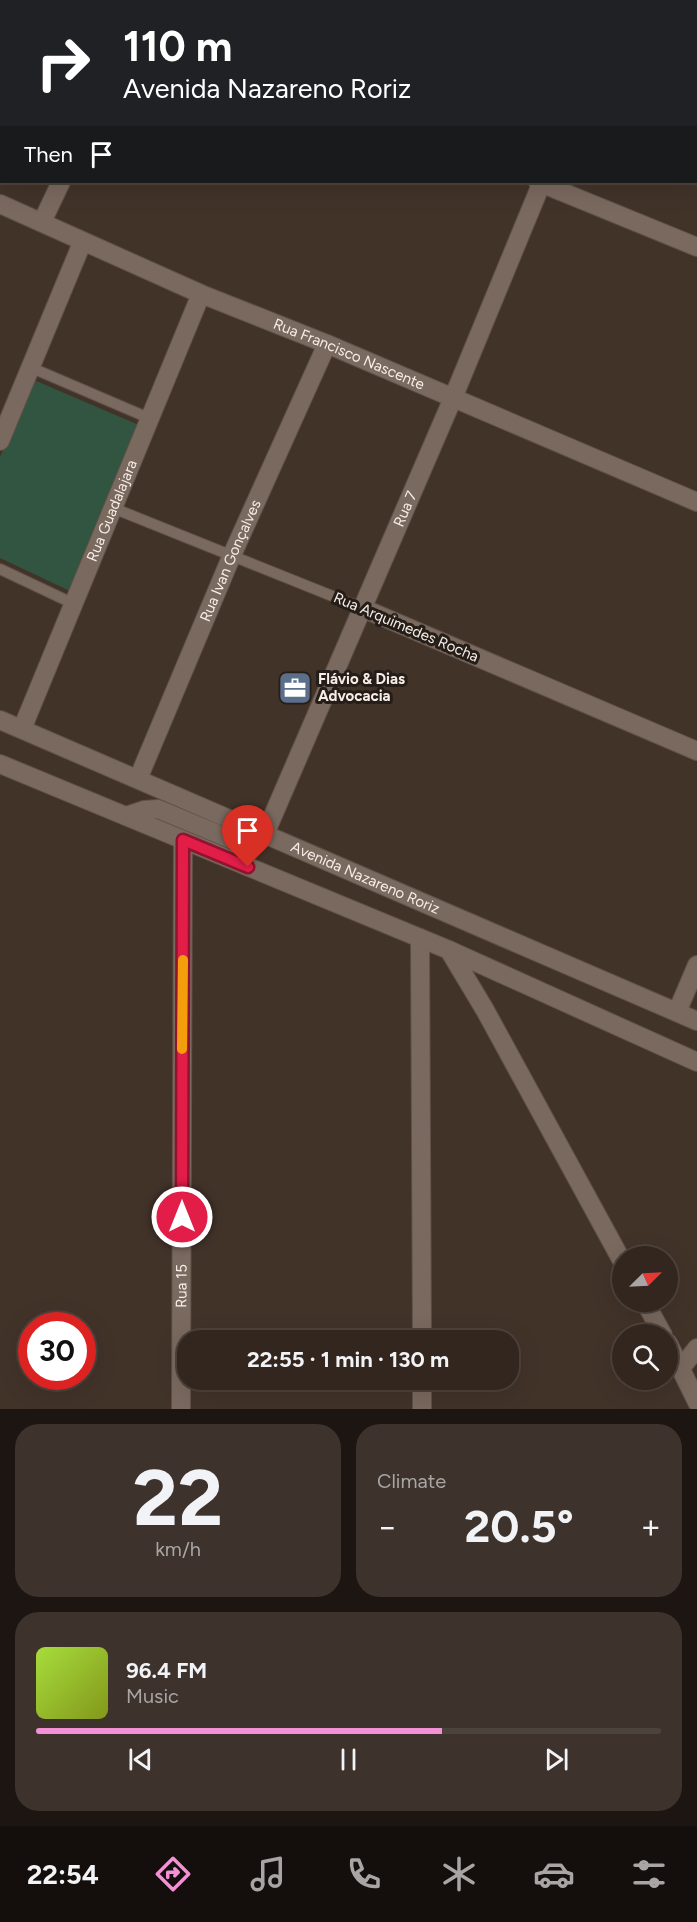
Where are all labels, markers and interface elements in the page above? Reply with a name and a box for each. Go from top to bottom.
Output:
text: 110 m [123,21,232,72]
icon: right [24,24,102,102]
text: Avenida Nazareno Roriz [123,72,411,105]
icon: arrive [85,138,118,171]
text: Then [24,141,73,168]
street label: Rua Francisco Nascente [271,315,427,394]
street label: Rua Guadalajara [83,457,141,564]
street label: Rua 7 [390,488,421,530]
street label: Rua Ivan Gonçalves [196,497,265,624]
street label: Rua Arquimedes Rocha [331,588,481,666]
office icon: Flávio & Dias Advocacia [277,670,313,706]
place label: Flávio & Dias Advocacia [318,670,405,705]
pin [222,805,273,867]
icon: arrive [231,814,264,847]
street label: Avenida Nazareno Roriz [288,838,443,918]
position arrow [150,1185,214,1249]
north arrow [612,1246,678,1312]
map controls [612,1246,678,1390]
street label: Rua 15 [172,1264,191,1308]
speed limit sign: 30 [18,1312,96,1390]
button: search [612,1324,678,1390]
text: 22:55 · 1 min · 130 m [247,1346,449,1373]
text: 22 [133,1451,223,1545]
text: Climate [377,1469,446,1493]
text: 20.5° [464,1499,574,1553]
text: − [377,1507,398,1546]
text: + [640,1507,661,1546]
text: km/h [155,1537,201,1561]
text: 96.4 FM [126,1657,207,1684]
text: Music [126,1684,179,1708]
icon: previous [124,1743,157,1776]
icon: pause [332,1743,365,1776]
icon: next [540,1743,573,1776]
icon: directions [152,1853,194,1895]
icon: music [247,1853,289,1895]
icon: phone [343,1853,385,1895]
icon: climate [438,1853,480,1895]
icon: car [533,1853,575,1895]
icon: filters [628,1853,670,1895]
text: 22:54 [27,1858,99,1891]

